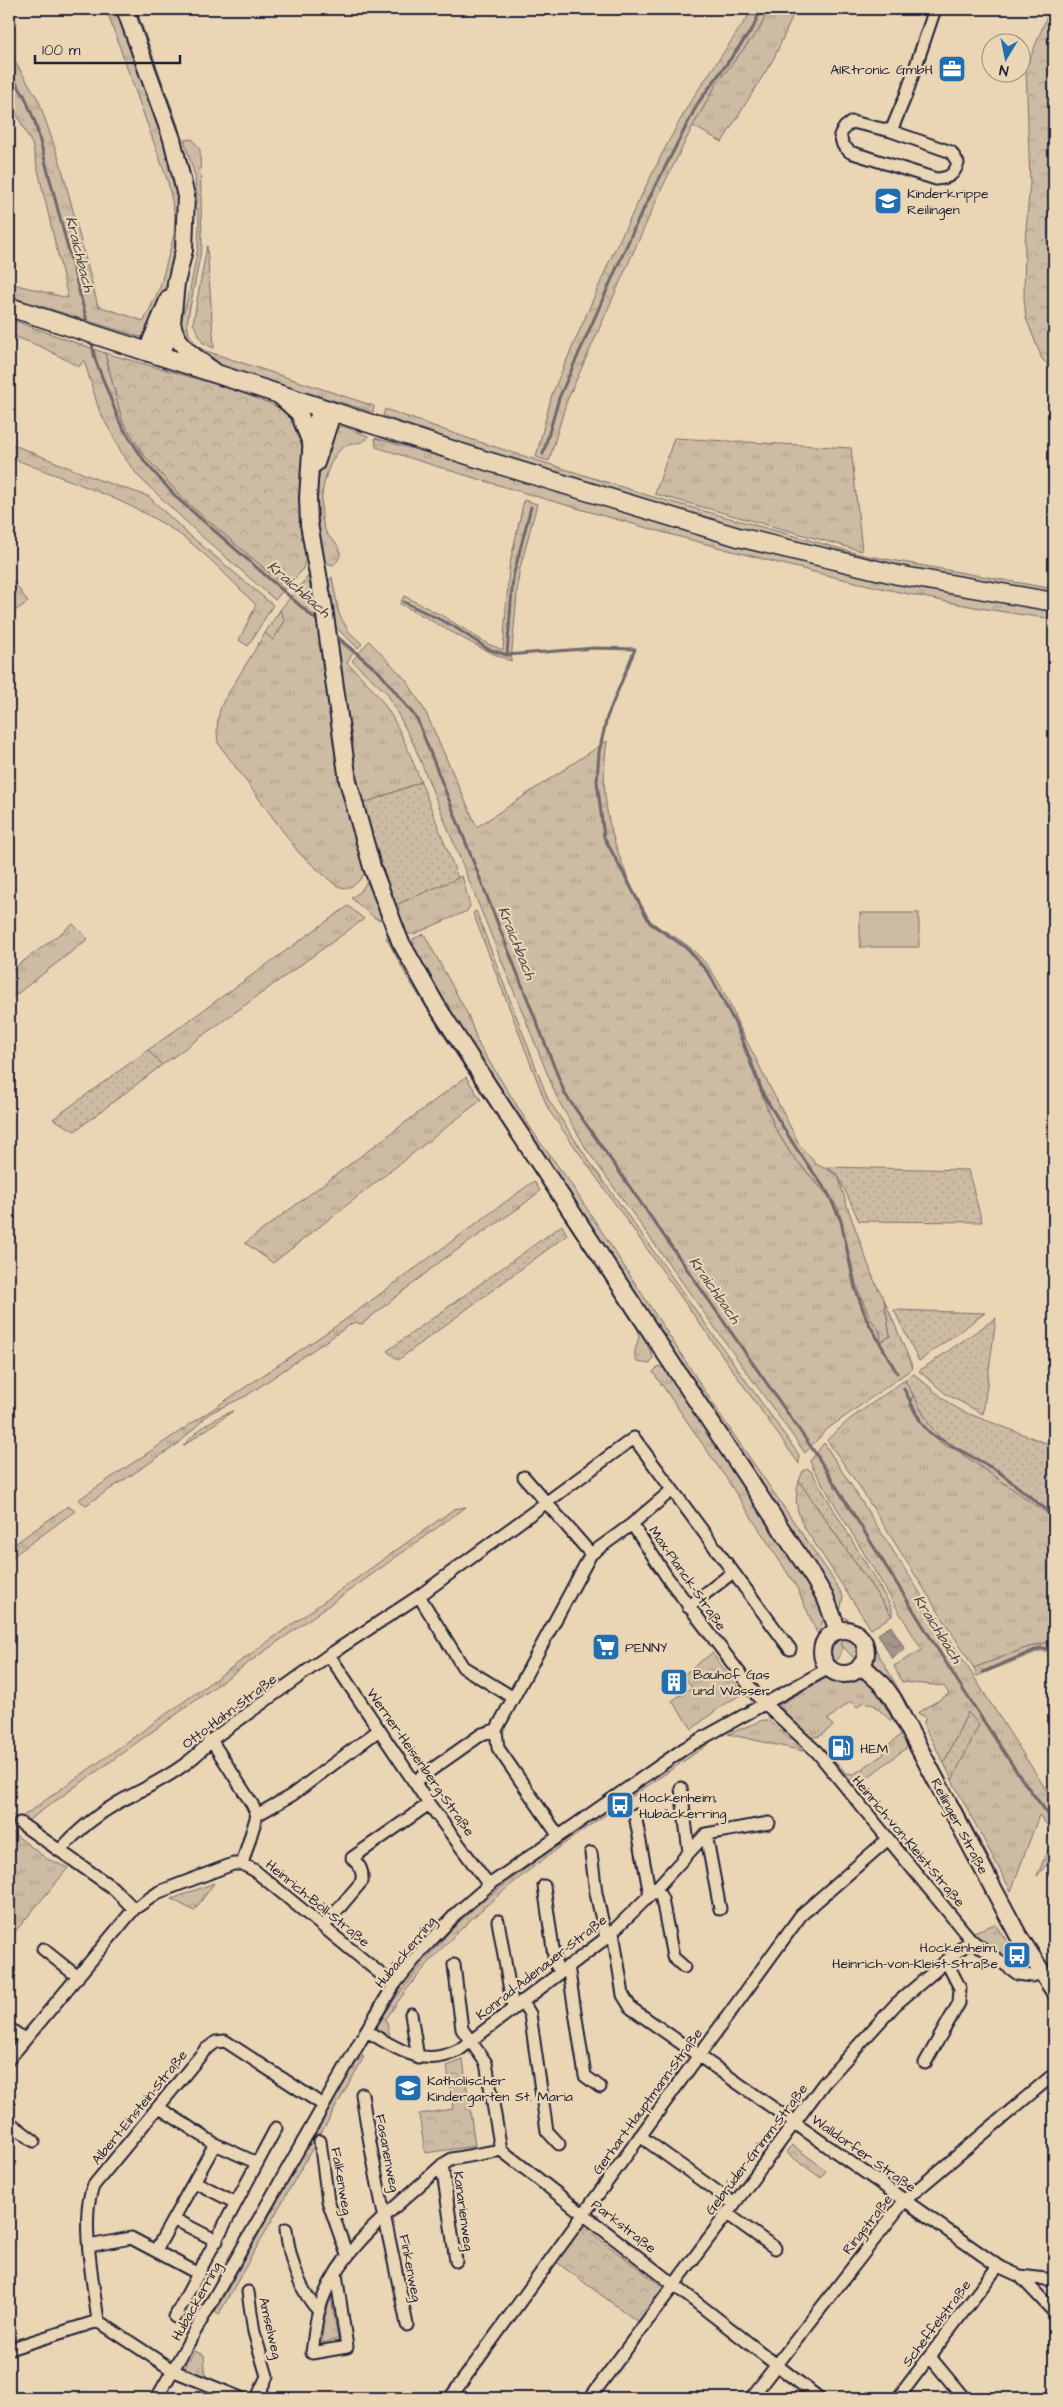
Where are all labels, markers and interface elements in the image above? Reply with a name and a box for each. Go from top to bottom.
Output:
scale bar [35,32,180,64]
north arrow [980,32,1030,82]
text: 100 m [42,40,81,61]
office icon: AIRtronic GmbH [937,54,967,84]
text: N [998,59,1010,80]
place label: AIRtronic GmbH [830,60,934,80]
place label: Kinderkrippe Reilingen [907,184,989,220]
school or university icon: Kinderkrippe Reilingen [873,186,903,216]
water label: Kraichbach [60,214,99,295]
water label: Kraichbach [263,556,335,623]
water label: Kraichbach [492,903,541,983]
water label: Kraichbach [684,1253,746,1328]
street label: Max-Planck-Straße [644,1522,731,1635]
water label: Kraichbach [908,1591,967,1668]
supermarket icon: PENNY [591,1632,621,1662]
place label: PENNY [625,1638,668,1658]
place label: Bauhof Gas und Wasser [693,1665,770,1701]
building icon: Bauhof Gas und Wasser [659,1667,689,1697]
street label: Otto-Hahn-Straße [178,1669,281,1754]
street label: Werner-Heisenberg-Straße [361,1684,479,1841]
fuel station icon: HEM [826,1733,856,1763]
place label: HEM [860,1739,889,1759]
street label: Heinrich-von-Kleist-Straße [847,1772,970,1912]
street label: Reilinger Straße [925,1775,993,1878]
place label: Hockenheim, Hubäckerring [639,1788,726,1824]
bus stop icon: Hockenheim, Hubäckerring [605,1790,635,1820]
street label: Heinrich-Böll-Straße [261,1855,374,1952]
street label: Konrad-Adenauer-Straße [472,1910,612,2025]
street label: Hubäckerring [371,1912,441,1993]
place label: Hockenheim, Heinrich-von-Kleist-Straße [832,1938,998,1974]
bus stop icon: Hockenheim, Heinrich-von-Kleist-Straße [1002,1940,1032,1970]
street label: Gerhart-Hauptmann-Straße [588,2024,708,2179]
street label: Albert-Einstein-Straße [87,2046,193,2169]
place label: Katholischer Kindergarten St. Maria [427,2071,573,2107]
school or university icon: Katholischer Kindergarten St. Maria [393,2073,423,2103]
street label: Gebrüder-Grimm-Straße [701,2080,813,2219]
street label: Walldorfer Straße [807,2110,920,2198]
street label: Fasanenweg [370,2113,404,2194]
street label: Falkenweg [325,2146,357,2217]
street label: Kanarienweg [448,2170,478,2252]
street label: Ringstraße [838,2190,898,2259]
street label: Parkstraße [587,2195,660,2259]
street label: Finkenweg [394,2233,426,2304]
street label: Hubäckerring [167,2258,227,2345]
street label: Scheffelstraße [898,2276,976,2371]
street label: Amselweg [253,2295,287,2361]

